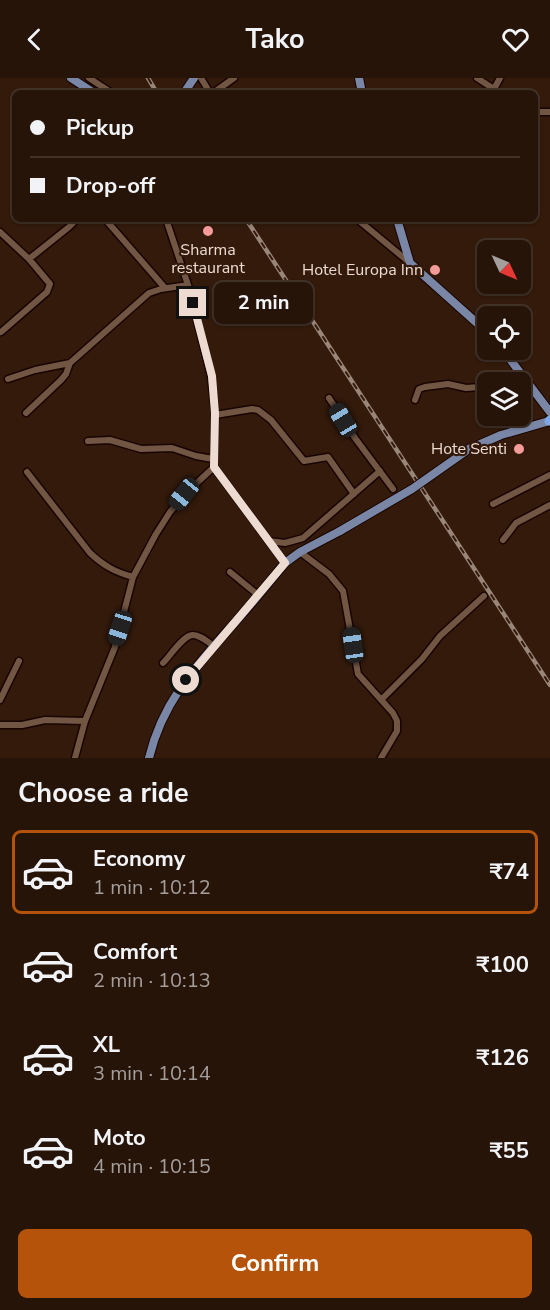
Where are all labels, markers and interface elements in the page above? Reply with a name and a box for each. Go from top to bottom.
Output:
text: Tako [245,21,305,58]
icon: back [18,23,51,56]
icon: heart [499,23,532,56]
text: Pickup [66,113,134,143]
text: Drop-off [66,171,155,201]
marker: Sharma restaurant [201,224,215,238]
place label: Sharma restaurant [171,239,245,279]
north arrow [477,240,531,294]
map controls [477,240,531,426]
place label: Hotel Europa Inn [302,259,423,281]
marker: Hotel Europa Inn [428,263,442,277]
callout: 2 min [214,282,313,324]
route end [179,289,206,316]
text: 2 min [238,289,289,316]
button: locate [477,306,531,360]
button: layers [477,372,531,426]
car [326,400,360,440]
place label: Hote Senti [431,438,507,460]
marker: Hote Senti [512,442,526,456]
car [166,474,202,514]
car [106,608,134,648]
car [342,626,364,664]
route start [172,666,199,693]
text: Choose a ride [18,775,189,812]
text: Economy [93,844,185,874]
icon: car [21,845,75,899]
text: ₹74 [489,857,529,887]
text: 1 min · 10:12 [93,874,211,901]
text: Comfort [93,937,177,967]
icon: car [21,938,75,992]
text: ₹100 [476,950,529,980]
text: 2 min · 10:13 [93,967,211,994]
text: XL [93,1030,120,1060]
icon: car [21,1031,75,1085]
text: ₹126 [476,1043,529,1073]
text: 3 min · 10:14 [93,1060,211,1087]
text: Moto [93,1123,146,1153]
icon: car [21,1124,75,1178]
text: ₹55 [489,1136,529,1166]
text: 4 min · 10:15 [93,1153,211,1180]
button: Confirm [18,1229,532,1298]

